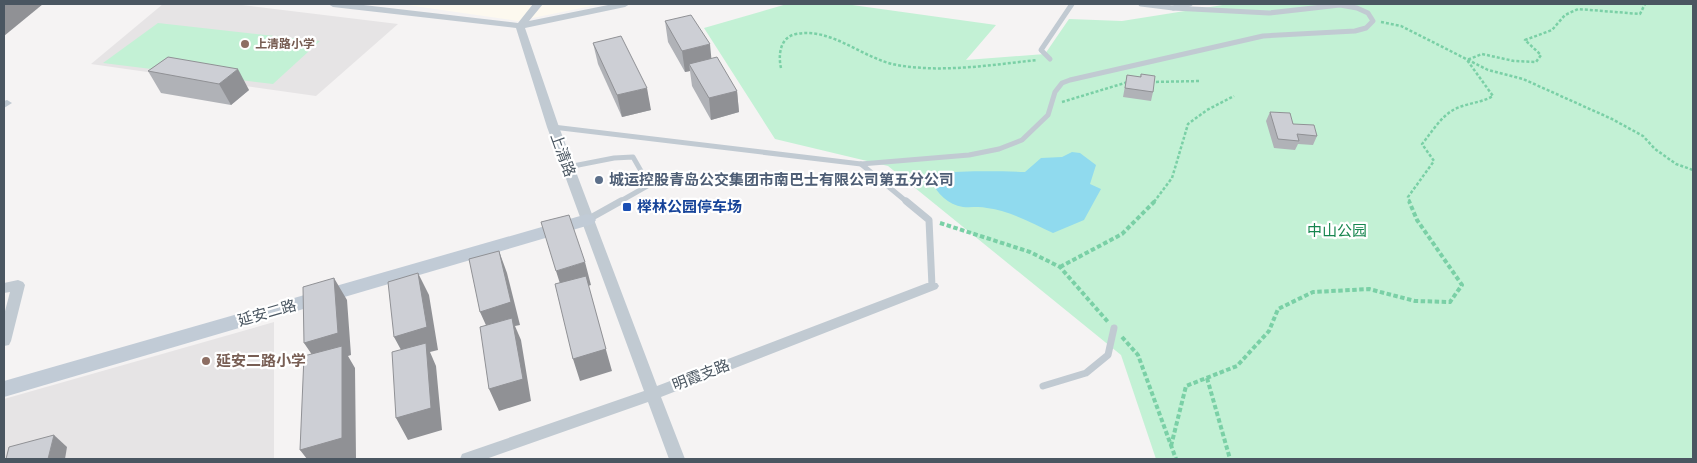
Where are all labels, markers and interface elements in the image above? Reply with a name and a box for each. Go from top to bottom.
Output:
place label: 上清路小学 [255,37,315,51]
marker: 上清路小学 [239,38,251,50]
street label: 上清路 [547,131,579,179]
place label: 城运控股青岛公交集团市南巴士有限公司第五分公司 [609,171,954,189]
marker: 城运控股青岛公交集团市南巴士有限公司第五分公司 [593,174,605,186]
place label: 榉林公园停车场 [637,198,742,216]
marker: 榉林公园停车场 [621,201,633,213]
park label: 中山公园 [1307,222,1367,240]
street label: 延安二路 [236,296,298,330]
place label: 延安二路小学 [216,352,306,370]
marker: 延安二路小学 [200,355,212,367]
street label: 明霞支路 [670,356,732,394]

